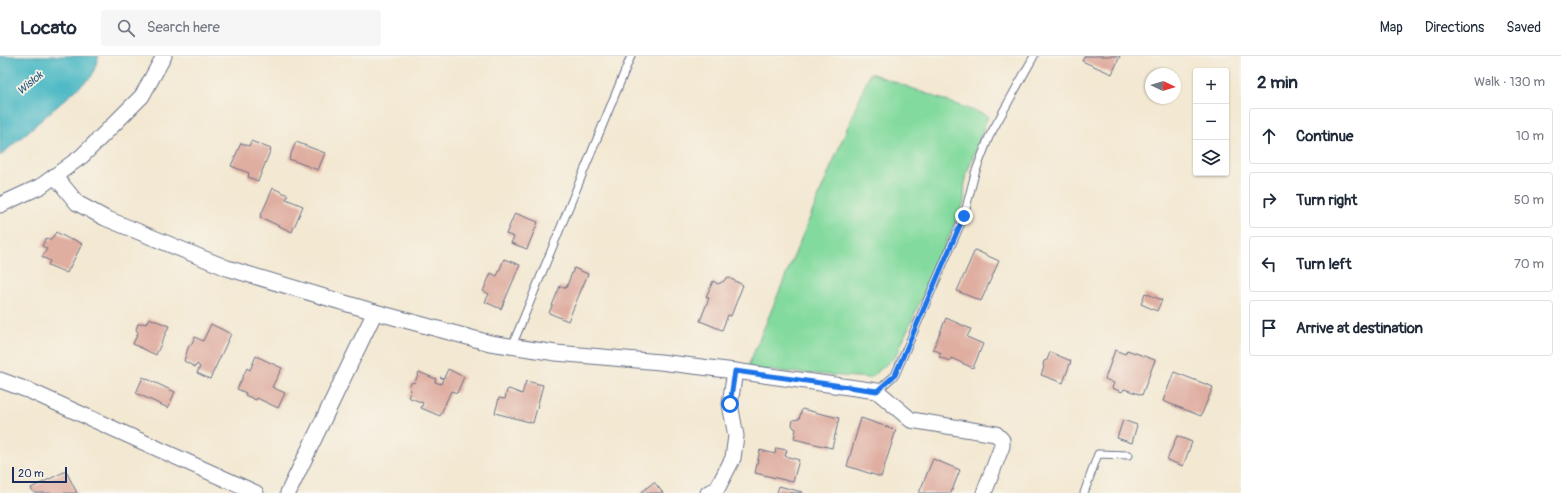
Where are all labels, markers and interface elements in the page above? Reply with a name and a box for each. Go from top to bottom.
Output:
search box [101,10,381,46]
text: Locato [20,16,77,40]
icon: search [115,17,137,39]
text: Search here [147,18,220,37]
text: Map [1380,19,1403,36]
text: Directions [1425,19,1484,36]
text: Saved [1506,19,1541,36]
water label: Wisłok [15,68,47,97]
north arrow [1145,68,1181,104]
map controls [1193,68,1229,176]
button: + [1193,68,1229,104]
text: 2 min [1257,72,1298,93]
text: Walk · 130 m [1474,74,1545,90]
button: − [1193,104,1229,140]
icon: ahead [1258,125,1280,147]
text: Continue [1296,127,1354,146]
text: 10 m [1516,128,1544,144]
button: layers [1193,140,1229,176]
icon: right [1258,189,1280,211]
text: Turn right [1296,191,1357,210]
text: 50 m [1514,192,1544,208]
route end [955,207,973,225]
icon: left [1258,253,1280,275]
text: Turn left [1296,255,1352,274]
text: 70 m [1514,256,1544,272]
icon: arrive [1258,317,1280,339]
text: Arrive at destination [1296,319,1423,338]
route start [721,395,739,413]
scale bar [12,465,67,484]
text: 20 m [18,467,44,480]

